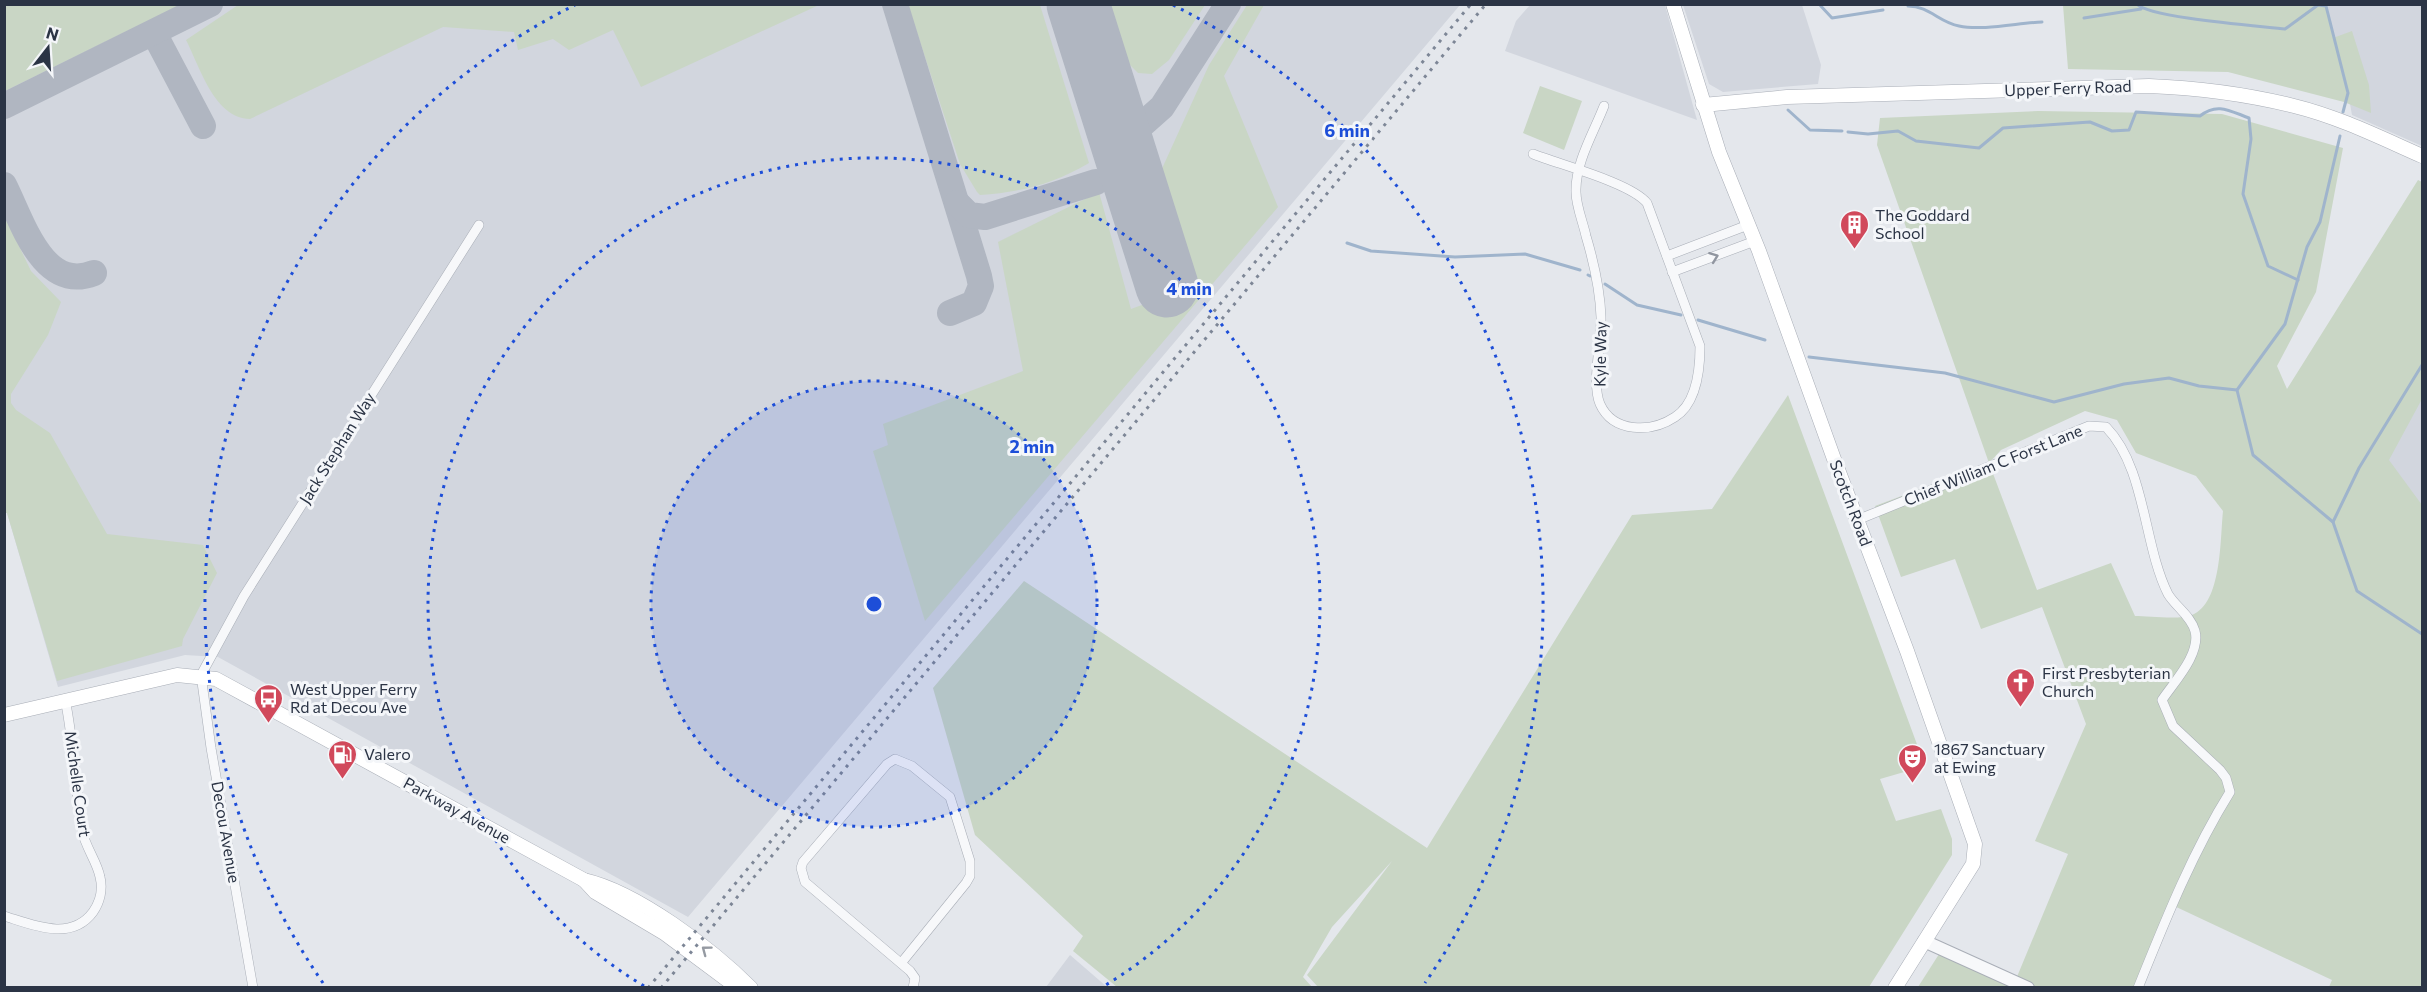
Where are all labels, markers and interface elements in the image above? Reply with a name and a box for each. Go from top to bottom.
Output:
north arrow [18,18,78,78]
text: N [44,22,61,44]
street label: Upper Ferry Road [2004,76,2132,99]
text: 6 min [1324,119,1370,141]
place label: The Goddard School [1875,205,1969,242]
building icon: The Goddard School [1838,208,1870,250]
one-way arrow [1708,251,1718,264]
text: 4 min [1166,277,1212,299]
street label: Kyle Way [1589,321,1610,387]
street label: Jack Stephan Way [295,388,379,507]
street label: Chief William C Forst Lane [1901,420,2085,509]
text: 2 min [1010,435,1054,457]
street label: Scotch Road [1826,457,1877,549]
centre of rings [864,594,884,614]
place label: First Presbyterian Church [2042,663,2171,700]
church icon: First Presbyterian Church [2005,666,2037,708]
place label: West Upper Ferry Rd at Decou Ave [290,679,417,716]
bus stop icon: West Upper Ferry Rd at Decou Ave [253,682,285,724]
street label: Michelle Court [62,730,95,839]
fuel station icon: Valero [327,738,359,780]
place label: 1867 Sanctuary at Ewing [1934,739,2045,776]
theatre icon: 1867 Sanctuary at Ewing [1897,742,1929,784]
place label: Valero [364,744,411,763]
street label: Parkway Avenue [401,772,514,847]
street label: Decou Avenue [208,780,245,884]
one-way arrow [702,946,713,957]

